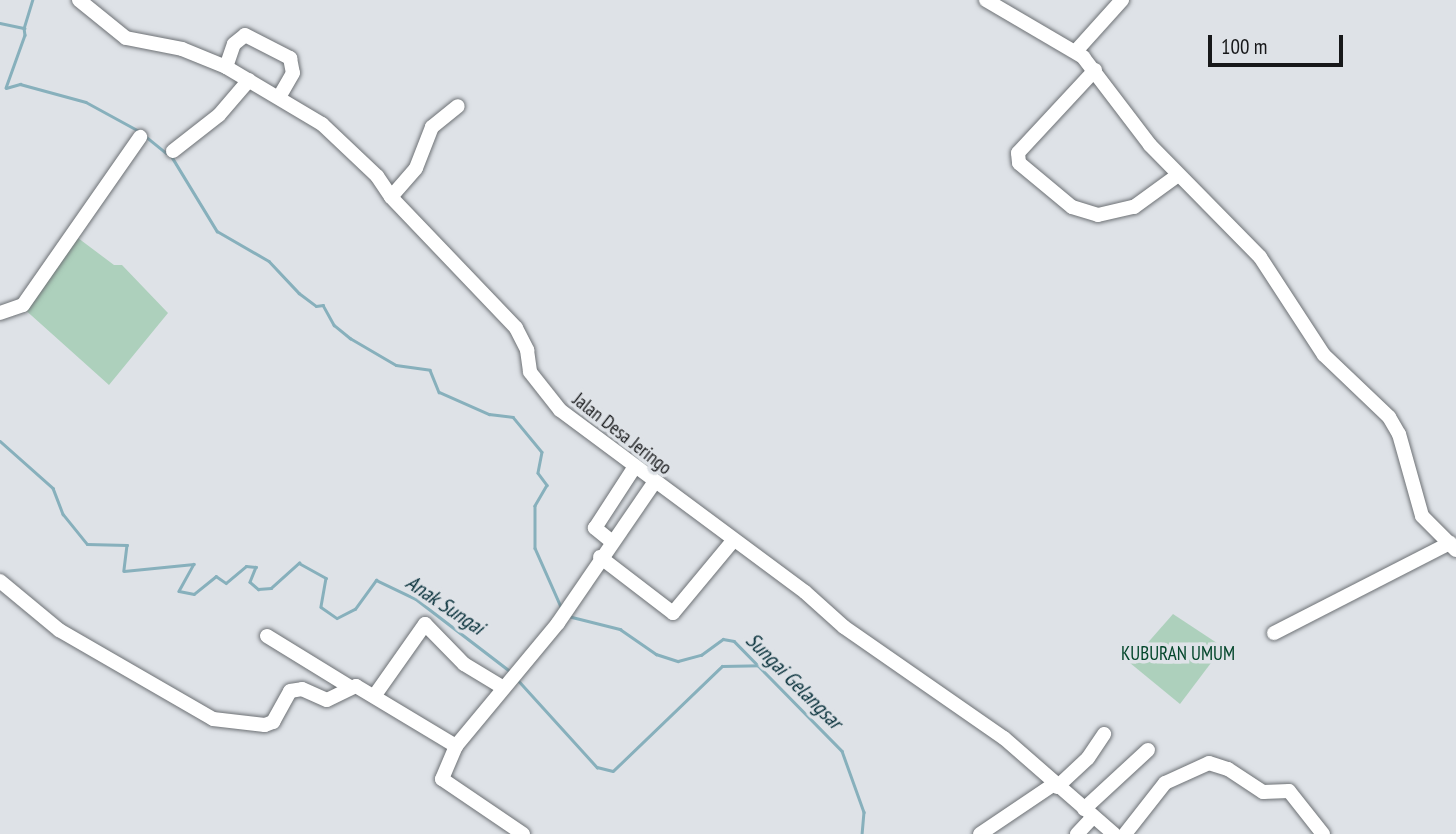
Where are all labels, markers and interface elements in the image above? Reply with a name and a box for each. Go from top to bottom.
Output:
scale bar [1211,21,1346,65]
text: 100 m [1221,33,1267,60]
street label: Jalan Desa Jeringo [568,388,676,480]
water label: Anak Sungai [401,570,489,640]
water label: Sungai Gelangsar [741,628,847,734]
park label: KUBURAN UMUM [1121,643,1235,665]

